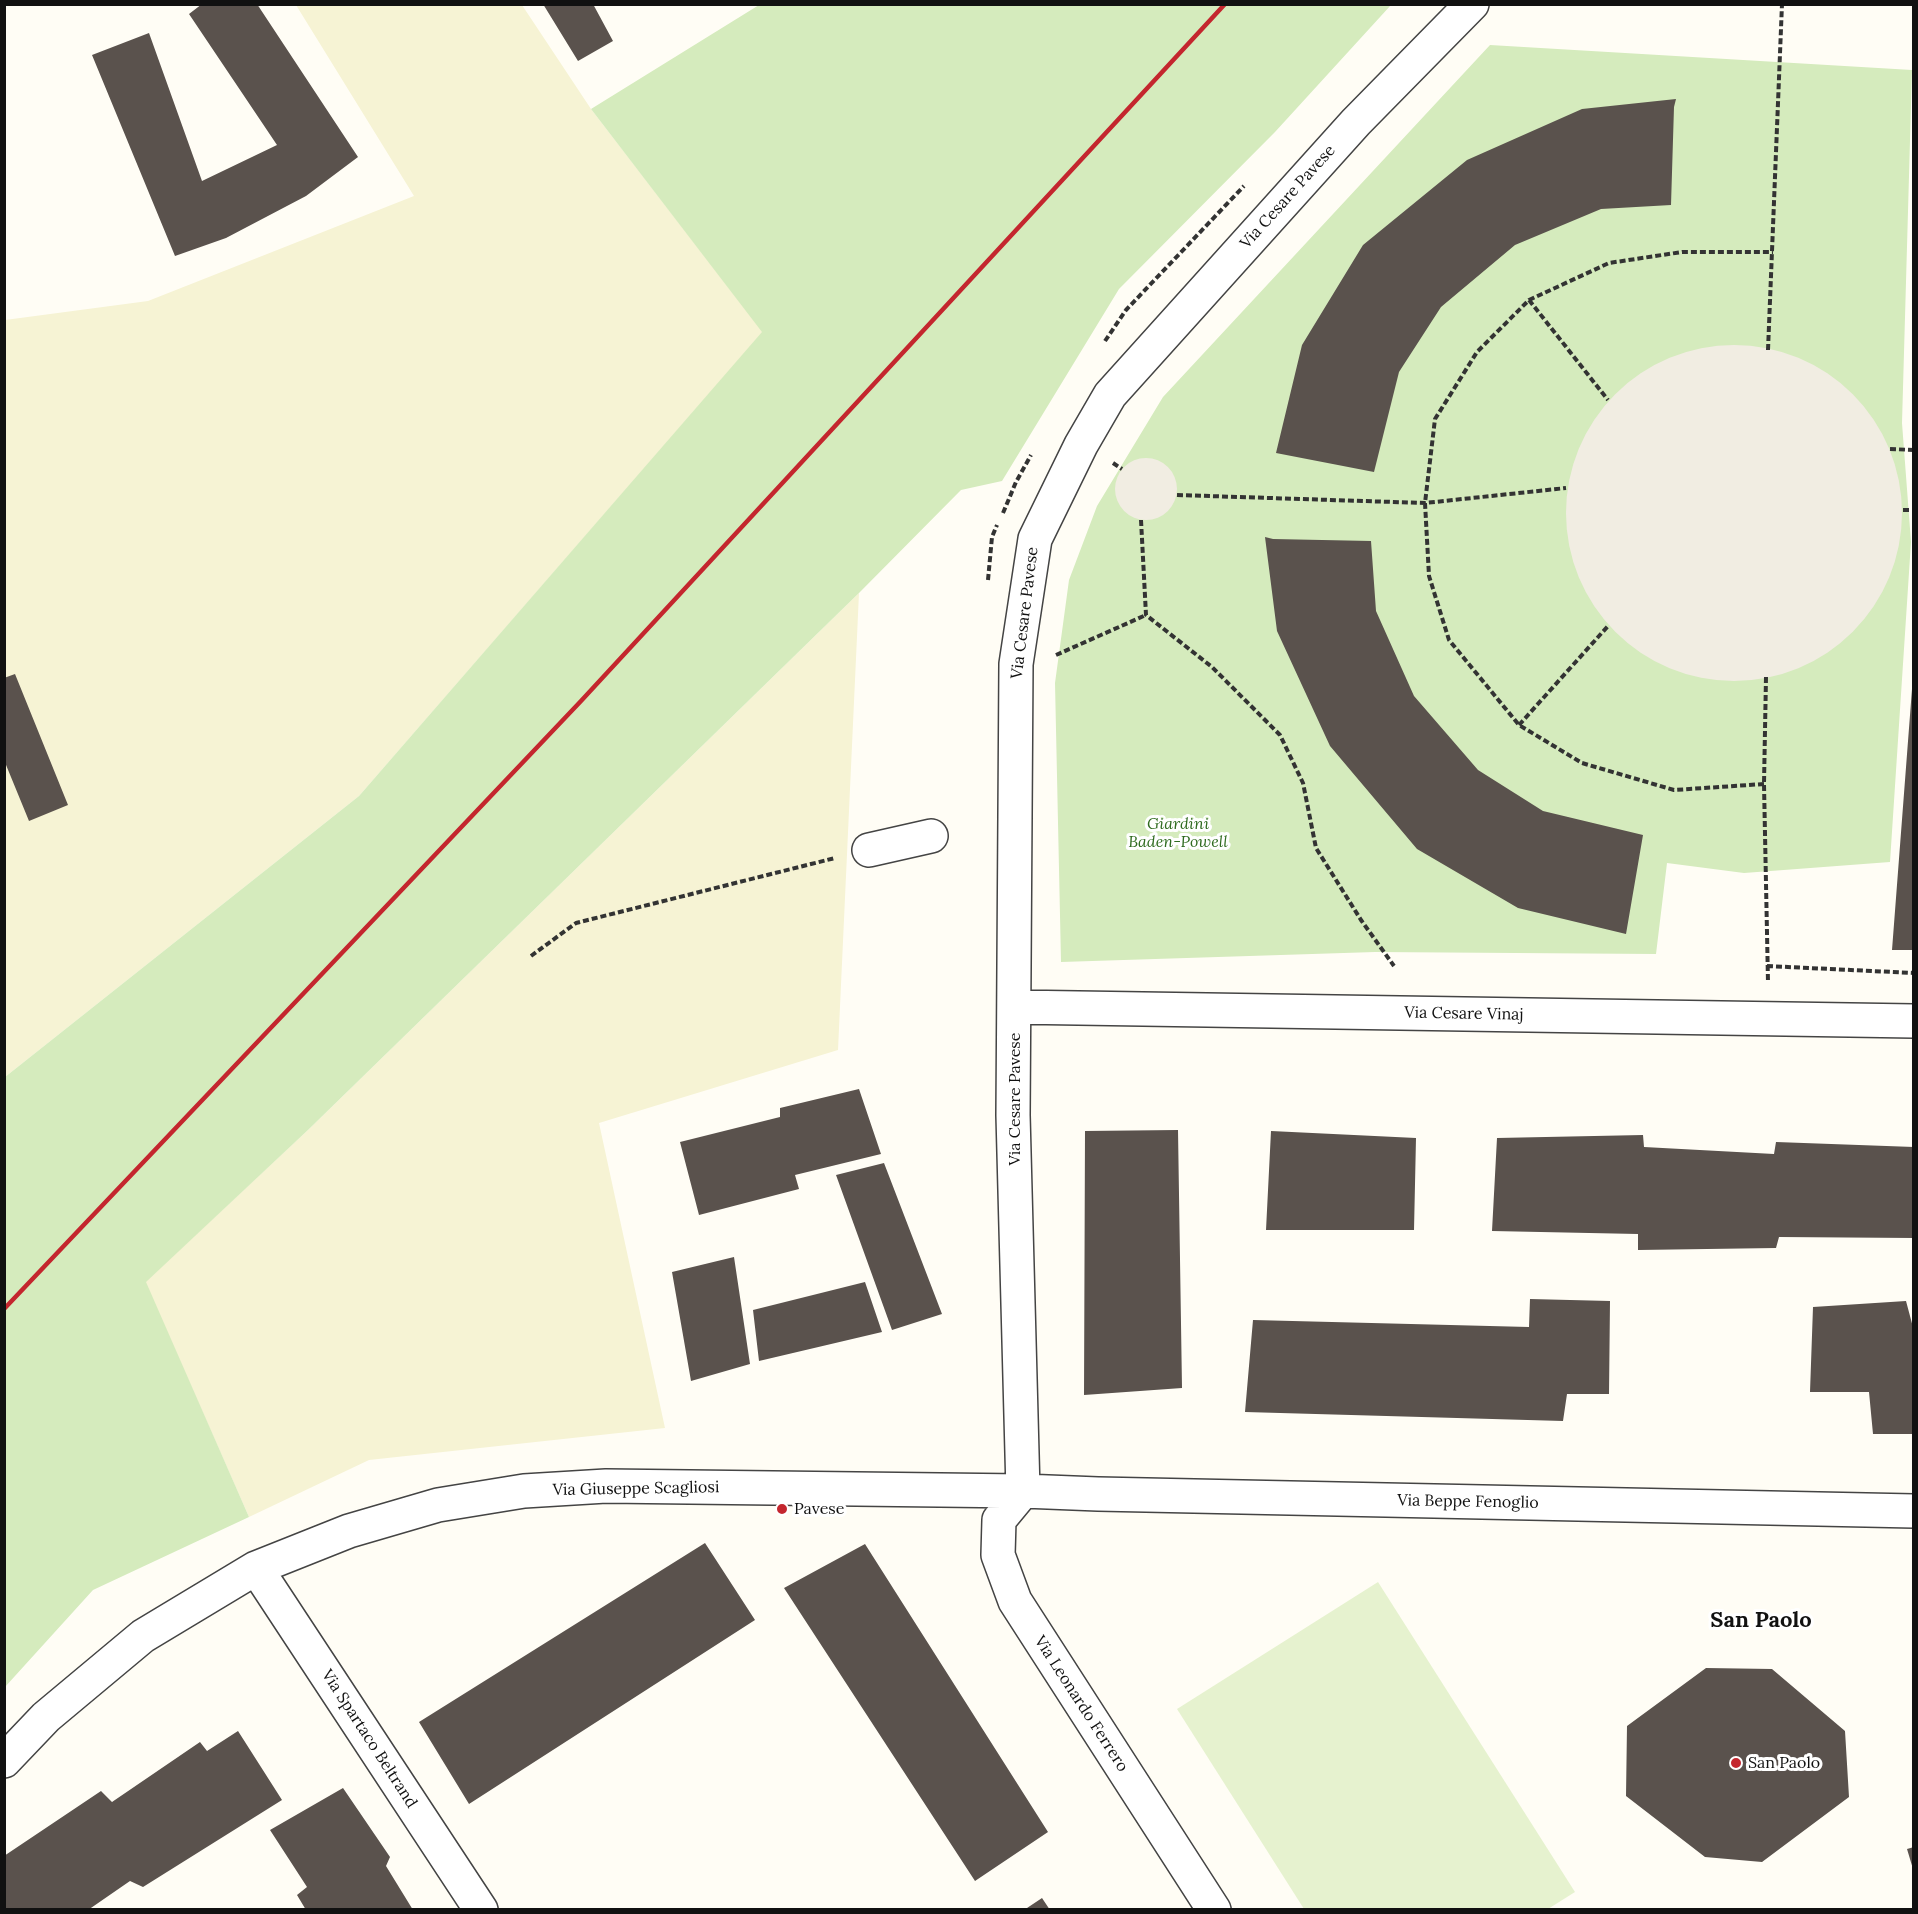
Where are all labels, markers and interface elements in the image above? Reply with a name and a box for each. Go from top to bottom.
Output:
street label: Via Cesare Pavese [1236,141,1340,253]
street label: Via Cesare Pavese [1007,546,1043,680]
park label: Giardini Baden-Powell [1128,814,1228,852]
street label: Via Cesare Vinaj [1404,1003,1524,1025]
street label: Via Cesare Pavese [1005,1033,1025,1165]
street label: Via Giuseppe Scagliosi [553,1478,719,1500]
street label: Via Beppe Fenoglio [1397,1491,1539,1513]
place label: Pavese [794,1499,844,1519]
marker: Pavese [775,1502,789,1516]
district label: San Paolo [1710,1608,1812,1634]
street label: Via Leonardo Ferrero [1030,1632,1132,1776]
street label: Via Spartaco Beltrand [317,1666,421,1812]
place label: San Paolo [1748,1753,1820,1773]
marker: San Paolo [1729,1756,1743,1770]

